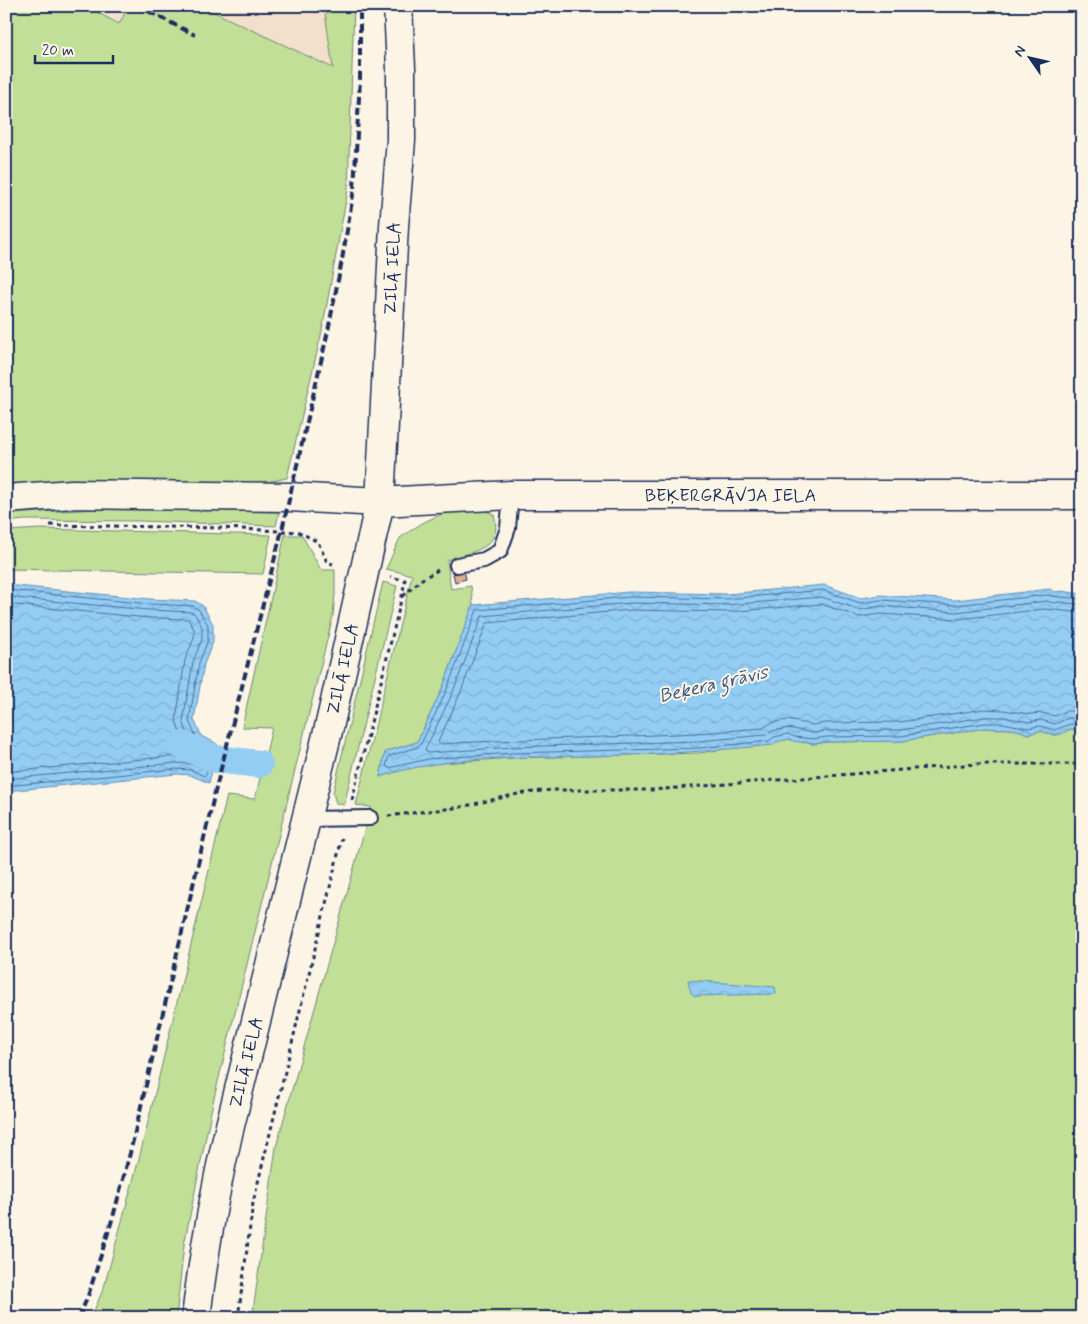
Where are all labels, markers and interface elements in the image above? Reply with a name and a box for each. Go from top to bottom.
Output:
scale bar [35,32,112,64]
north arrow [1006,32,1056,82]
text: 20 m [42,41,74,61]
text: N [1010,42,1030,60]
street label: ZILĀ IELA [379,221,407,315]
street label: BEĶERGRĀVJA IELA [645,484,816,508]
street label: ZILĀ IELA [321,621,365,717]
water label: Beķera grāvis [657,659,772,711]
street label: ZILĀ IELA [224,1014,270,1110]

